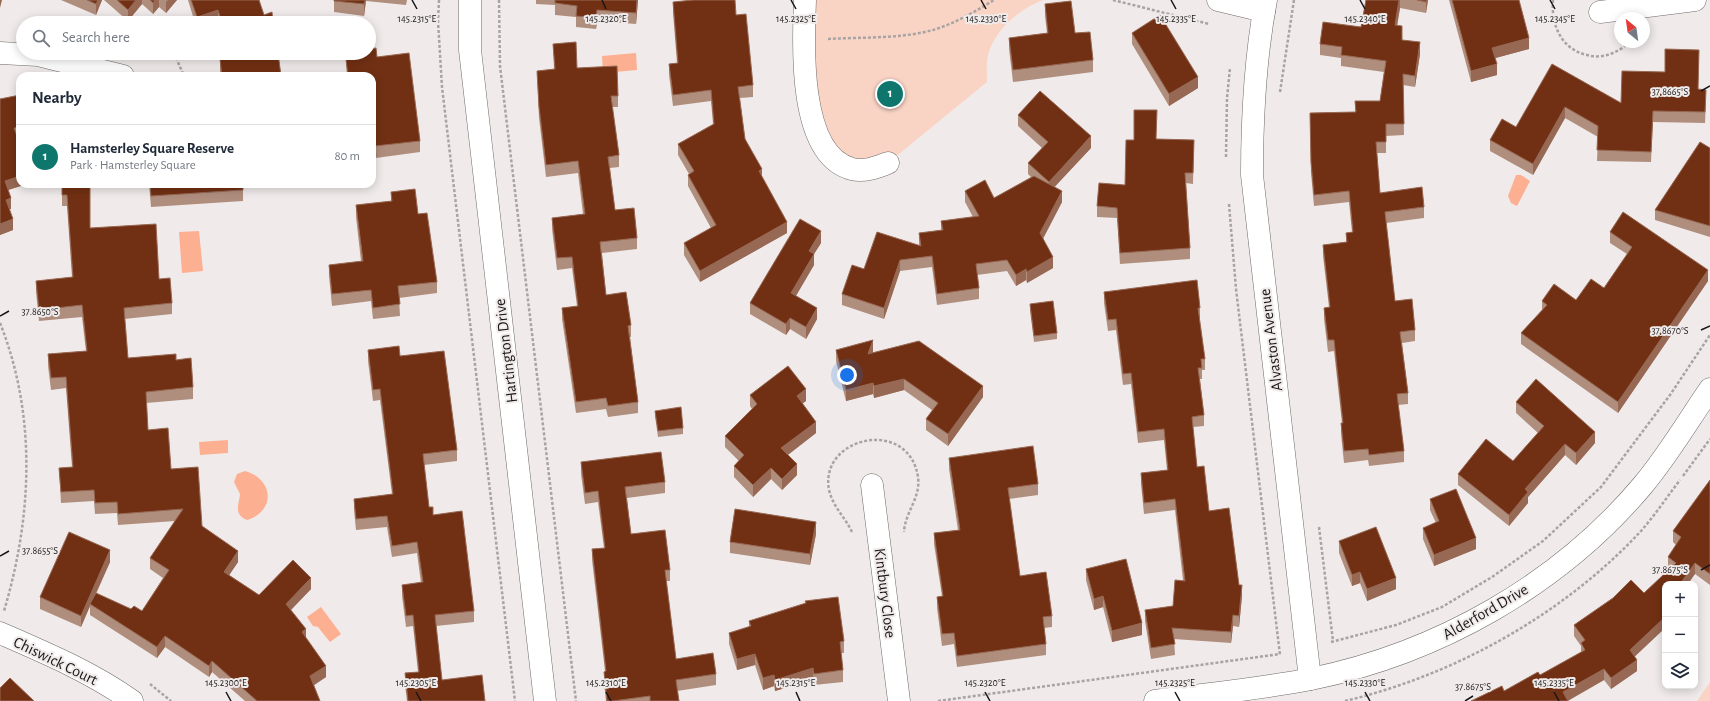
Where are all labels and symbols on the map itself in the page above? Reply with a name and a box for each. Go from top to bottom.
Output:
north arrow [1614,12,1650,48]
text: 145.2315°E [398,14,437,24]
text: 145.2320°E [586,14,627,24]
text: 145.2325°E [776,14,816,24]
text: 145.2330°E [966,14,1006,24]
text: 145.2335°E [1156,14,1196,24]
text: 145.2340°E [1344,14,1386,24]
text: 145.2345°E [1535,14,1575,24]
pin: 1 [877,79,903,109]
text: 37.8665°S [1652,87,1689,97]
street label: Alvaston Avenue [1257,288,1285,392]
street label: Hartington Drive [492,298,520,404]
text: 37.8650°S [21,307,59,317]
text: 37.8670°S [1651,326,1689,336]
your location [837,365,857,385]
text: 37.8655°S [22,546,58,556]
street label: Kintbury Close [871,547,898,639]
text: 37.8675°S [1652,565,1688,575]
street label: Alderford Drive [1440,581,1531,643]
street label: Chiswick Court [11,634,100,688]
text: 145.2300°E [205,678,247,688]
text: 145.2305°E [396,678,436,688]
text: 145.2310°E [586,678,626,688]
text: 145.2315°E [777,678,816,688]
text: 145.2320°E [965,678,1006,688]
text: 145.2325°E [1155,678,1195,688]
text: 145.2330°E [1345,678,1385,688]
text: 145.2335°E [1534,678,1574,688]
text: 37.8675°S [1455,682,1491,692]

